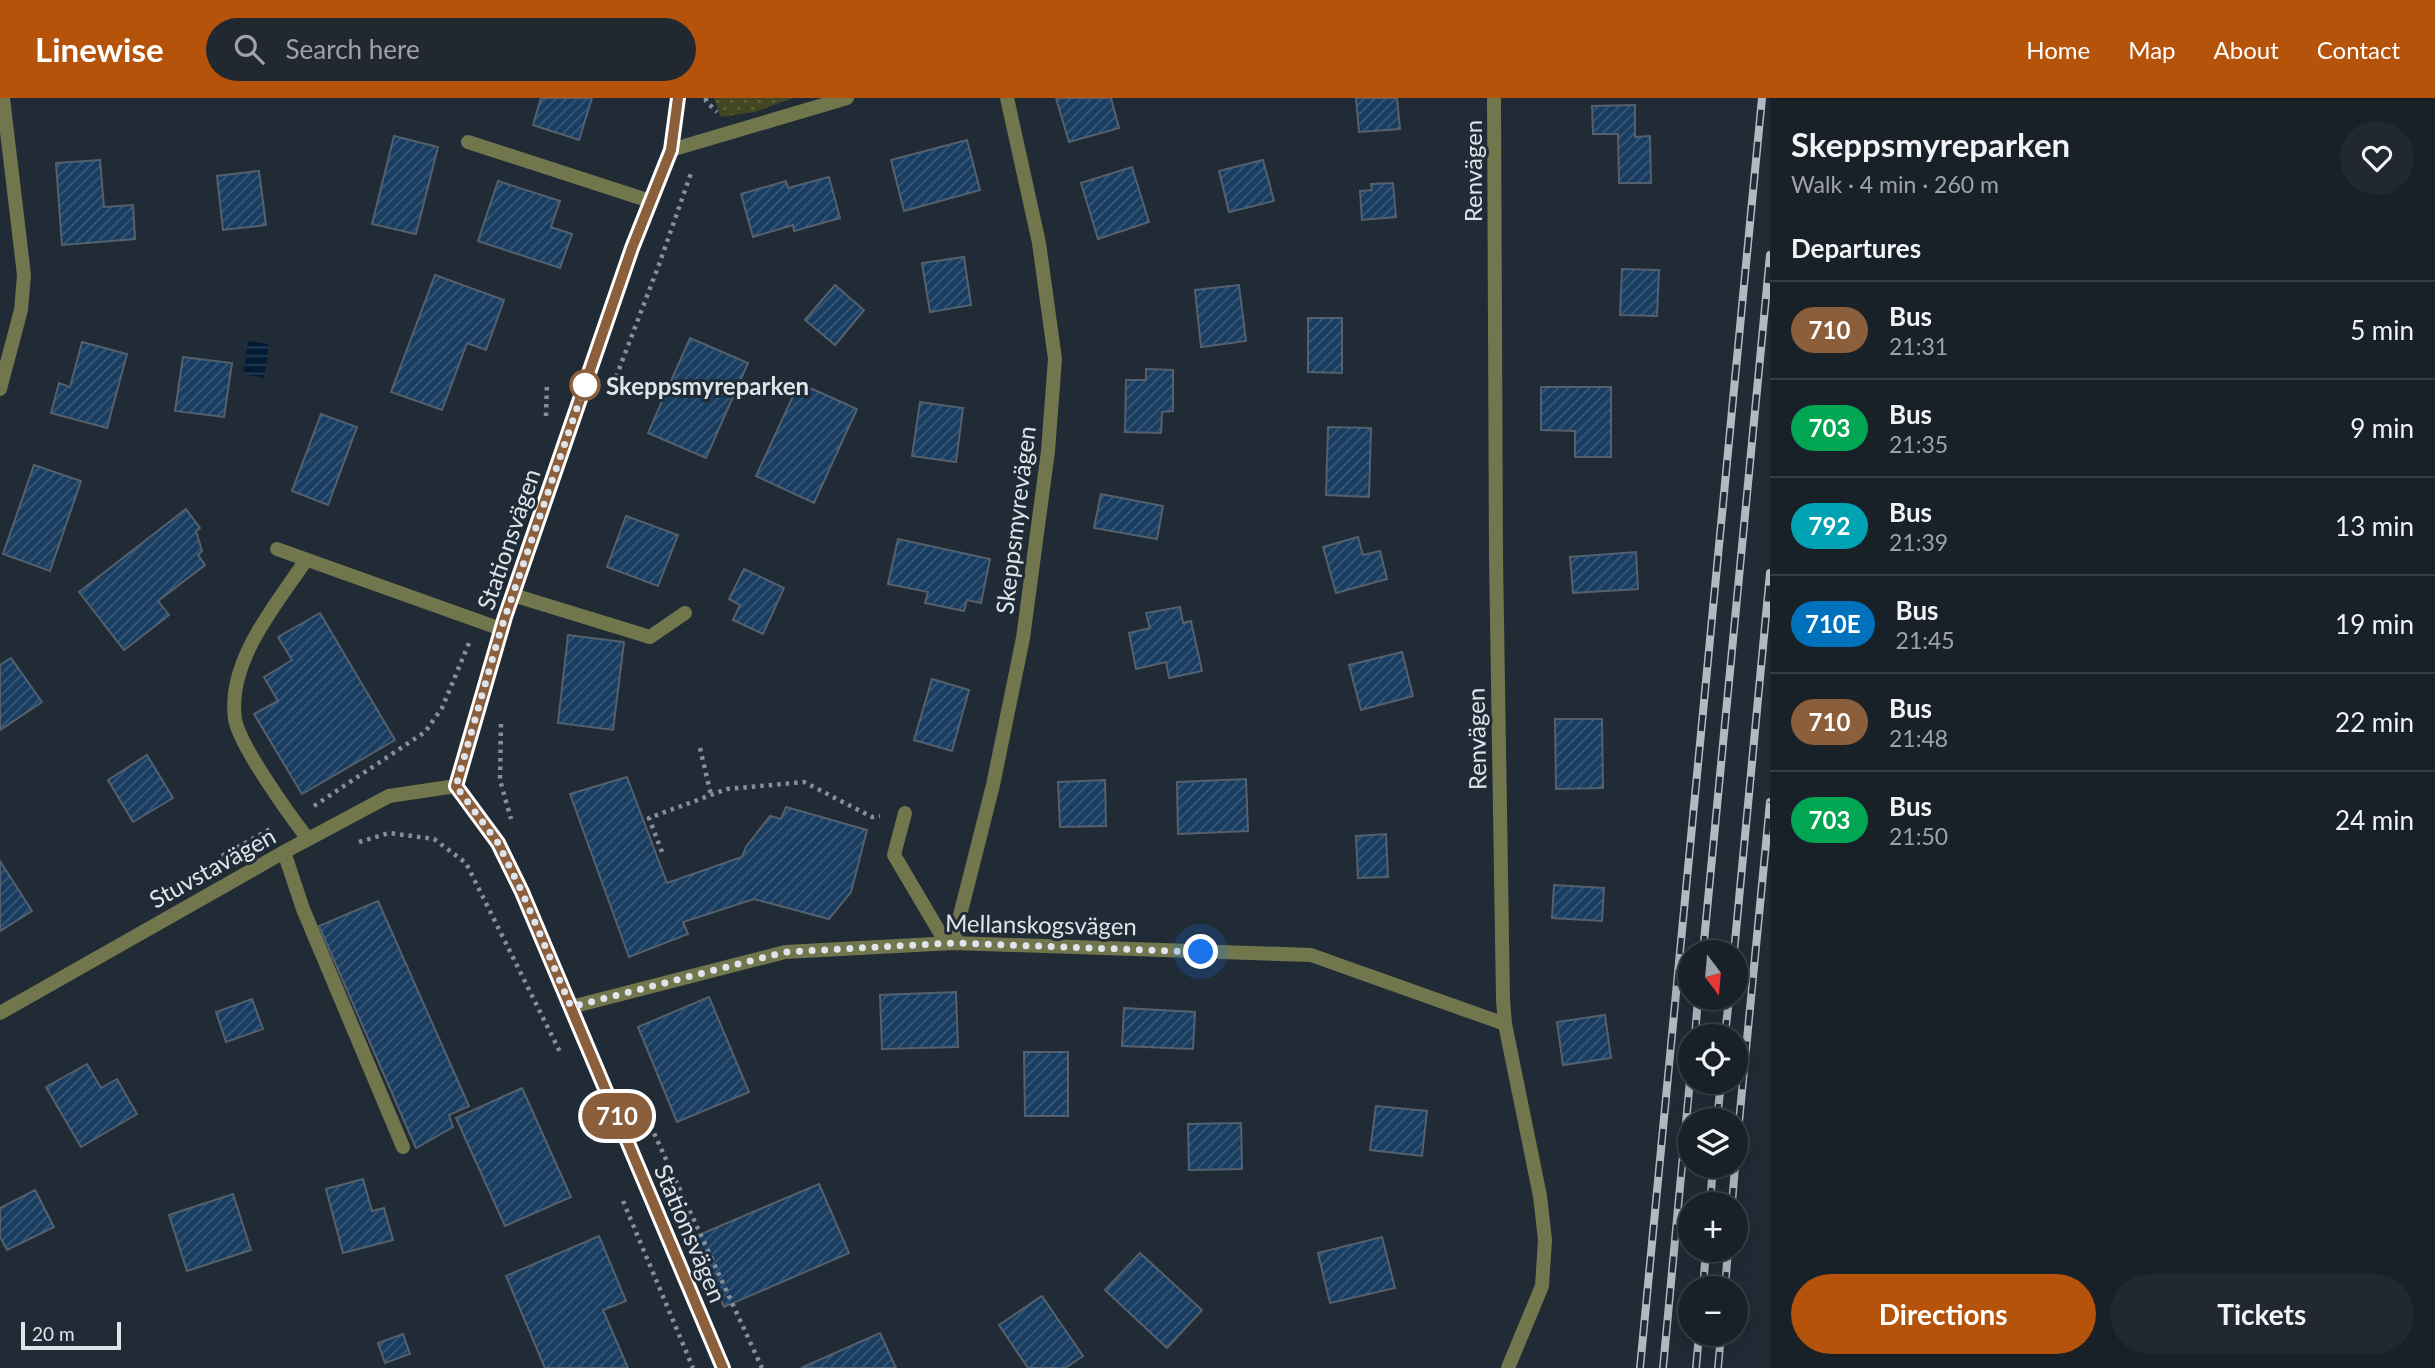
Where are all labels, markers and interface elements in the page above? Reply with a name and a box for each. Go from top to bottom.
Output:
search box [206,18,696,81]
text: Linewise [35,29,164,69]
icon: search [230,30,268,68]
text: Search here [286,33,420,65]
text: Home [2026,35,2090,64]
text: Map [2128,35,2176,64]
text: About [2214,35,2279,64]
text: Contact [2317,35,2400,64]
street label: Renvägen [1458,120,1487,222]
button: heart [2340,121,2414,195]
text: Skeppsmyreparken [1791,124,2070,164]
text: Walk · 4 min · 260 m [1791,170,1999,198]
text: Departures [1791,232,1921,264]
text: Bus [1889,300,1932,332]
text: 5 min [2350,314,2414,346]
text: 710 [1809,315,1850,344]
text: 21:31 [1889,332,1948,360]
marker: Skeppsmyreparken [570,370,600,400]
place label: Skeppsmyreparken [606,371,809,400]
text: Bus [1889,398,1932,430]
text: 9 min [2350,412,2414,444]
text: 703 [1809,413,1850,442]
street label: Skeppsmyrevägen [989,424,1041,616]
text: 21:35 [1889,430,1948,458]
street label: Stationsvägen [470,465,546,613]
text: Bus [1889,496,1932,528]
text: 13 min [2335,510,2414,542]
text: 792 [1809,511,1850,540]
text: 21:39 [1889,528,1948,556]
text: Bus [1896,594,1939,626]
text: 19 min [2335,608,2414,640]
text: 710E [1805,609,1861,638]
text: 21:45 [1896,626,1955,654]
street label: Renvägen [1461,688,1491,790]
text: Bus [1889,692,1932,724]
text: 22 min [2335,706,2414,738]
text: 710 [1809,707,1850,736]
text: 21:48 [1889,724,1948,752]
text: Bus [1889,790,1932,822]
text: 24 min [2335,804,2414,836]
text: 703 [1809,805,1850,834]
street label: Stuvstavägen [144,820,280,914]
text: 21:50 [1889,822,1948,850]
street label: Mellanskogsvägen [945,908,1137,940]
your location [1183,934,1218,969]
north arrow [1678,940,1748,1010]
map controls [1678,940,1748,1346]
button: locate [1678,1024,1748,1094]
line badge: 710 [577,1093,657,1139]
text: 710 [596,1101,638,1130]
button: layers [1678,1108,1748,1178]
street label: Stationsvägen [649,1160,733,1306]
button: + [1678,1192,1748,1262]
button: Directions [1791,1274,2096,1354]
button: Tickets [2110,1274,2414,1354]
button: − [1678,1276,1748,1346]
scale bar [21,1319,121,1351]
text: 20 m [32,1322,75,1345]

